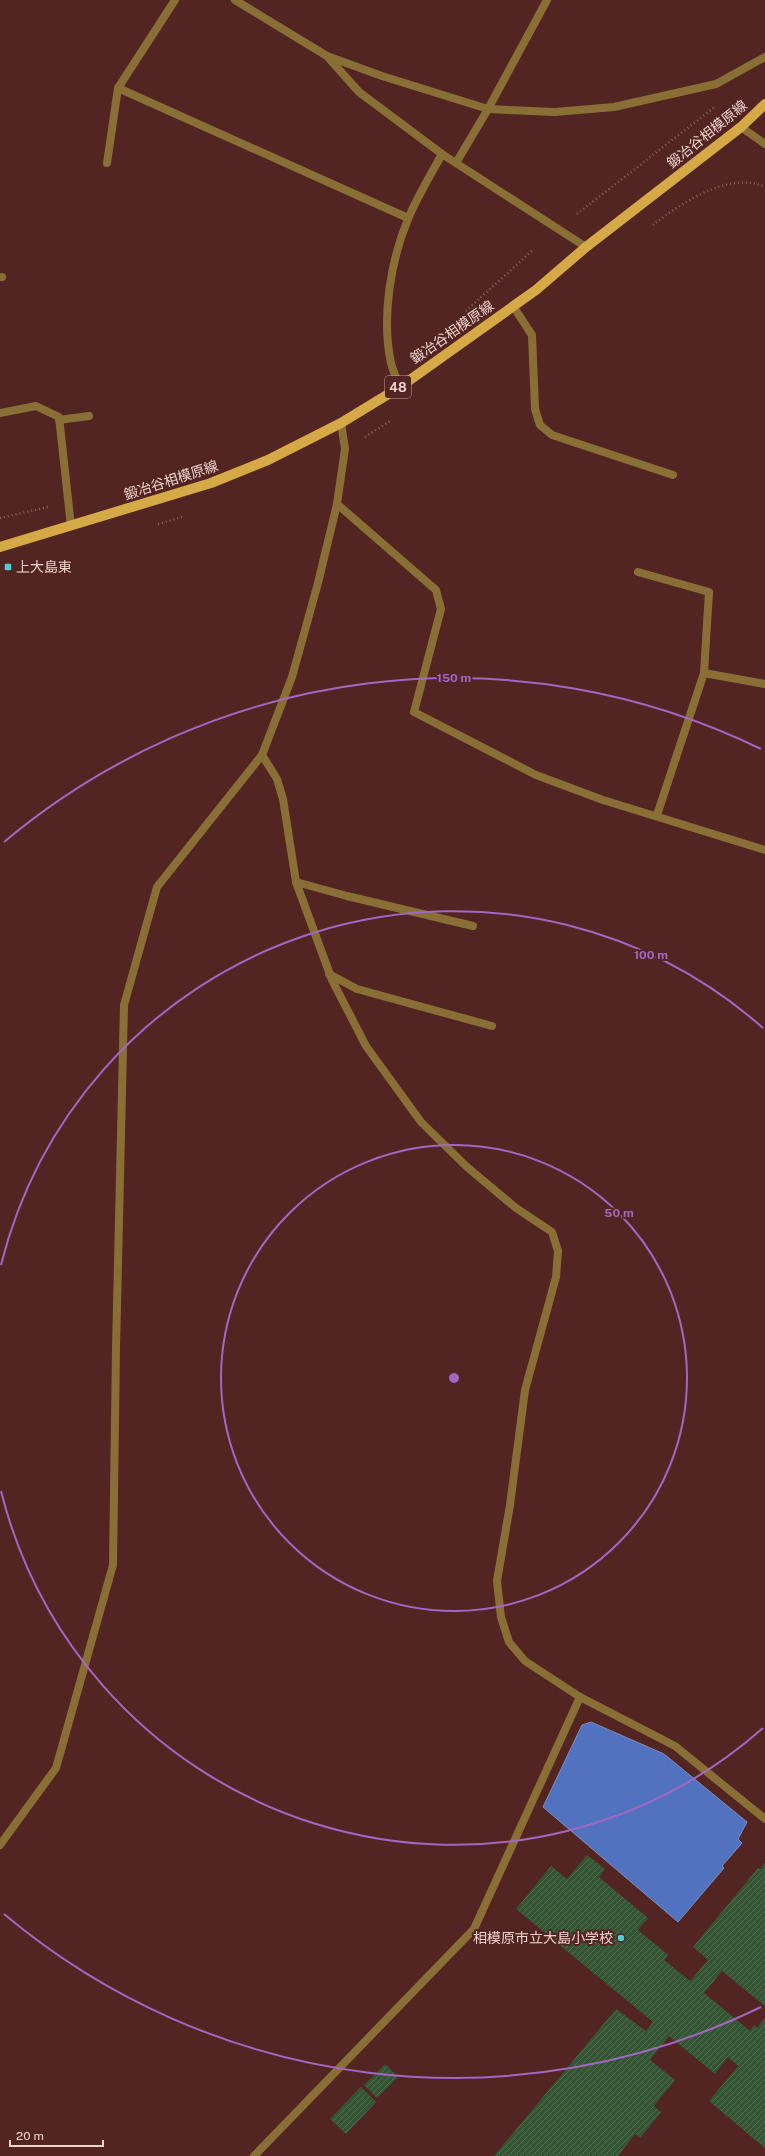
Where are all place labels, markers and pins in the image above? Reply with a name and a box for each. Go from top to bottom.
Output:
place label: 上大島東 [16,559,72,575]
marker: 上大島東 [3,562,13,572]
centre of rings [447,1371,461,1385]
place label: 相模原市立大島小学校 [473,1930,613,1946]
marker: 相模原市立大島小学校 [616,1933,626,1943]

